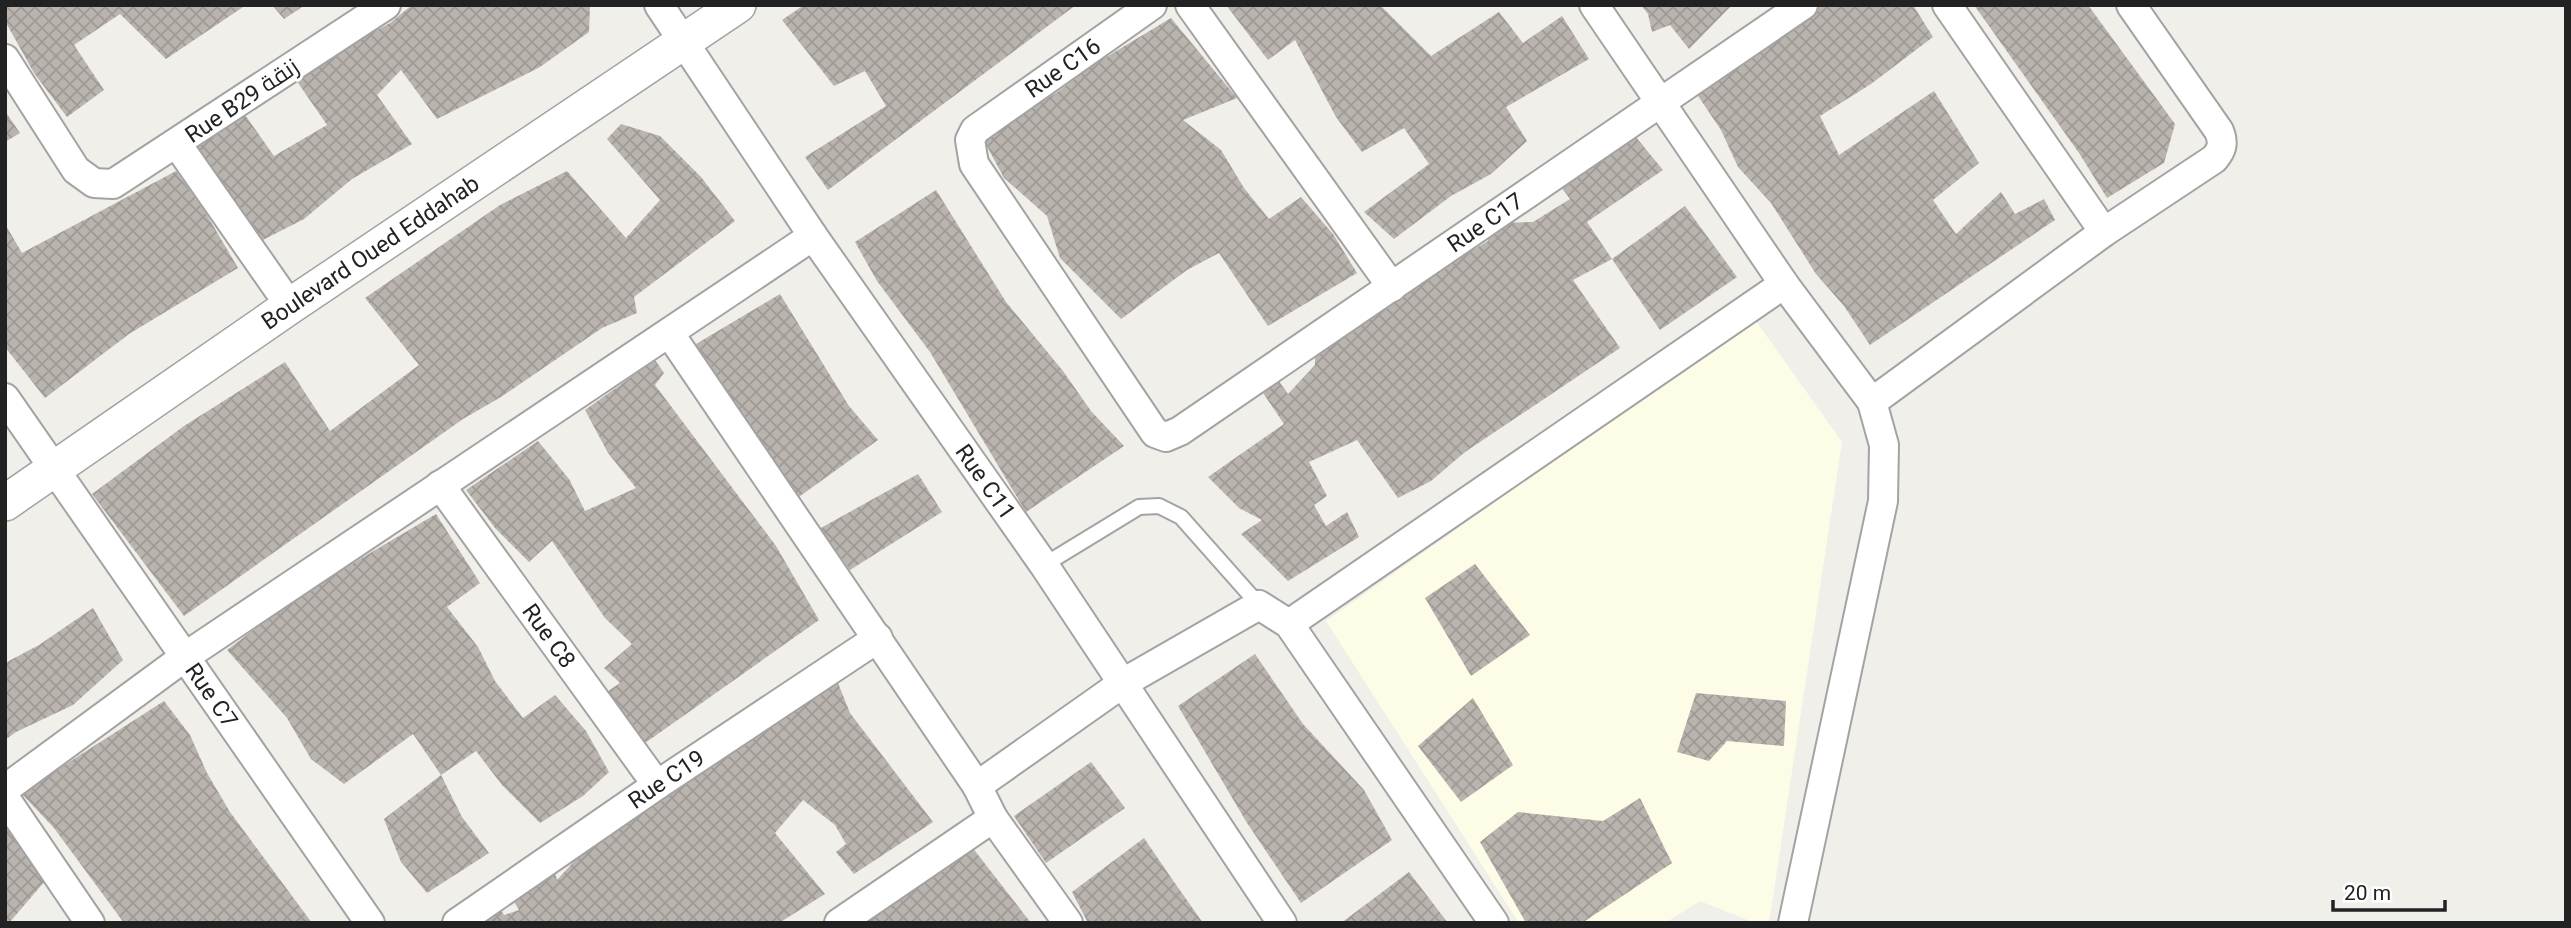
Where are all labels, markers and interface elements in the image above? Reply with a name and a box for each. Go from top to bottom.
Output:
street label: Rue C16 [1020,32,1106,104]
street label: Rue B29 زنقة [180,53,304,149]
street label: Boulevard Oued Eddahab [256,169,484,335]
street label: Rue C17 [1442,187,1528,258]
street label: Rue C11 [950,439,1021,525]
street label: Rue C8 [517,598,581,673]
street label: Rue C7 [180,658,243,733]
street label: Rue C19 [623,744,709,814]
scale bar [2333,869,2445,913]
text: 20 m [2344,881,2391,905]

